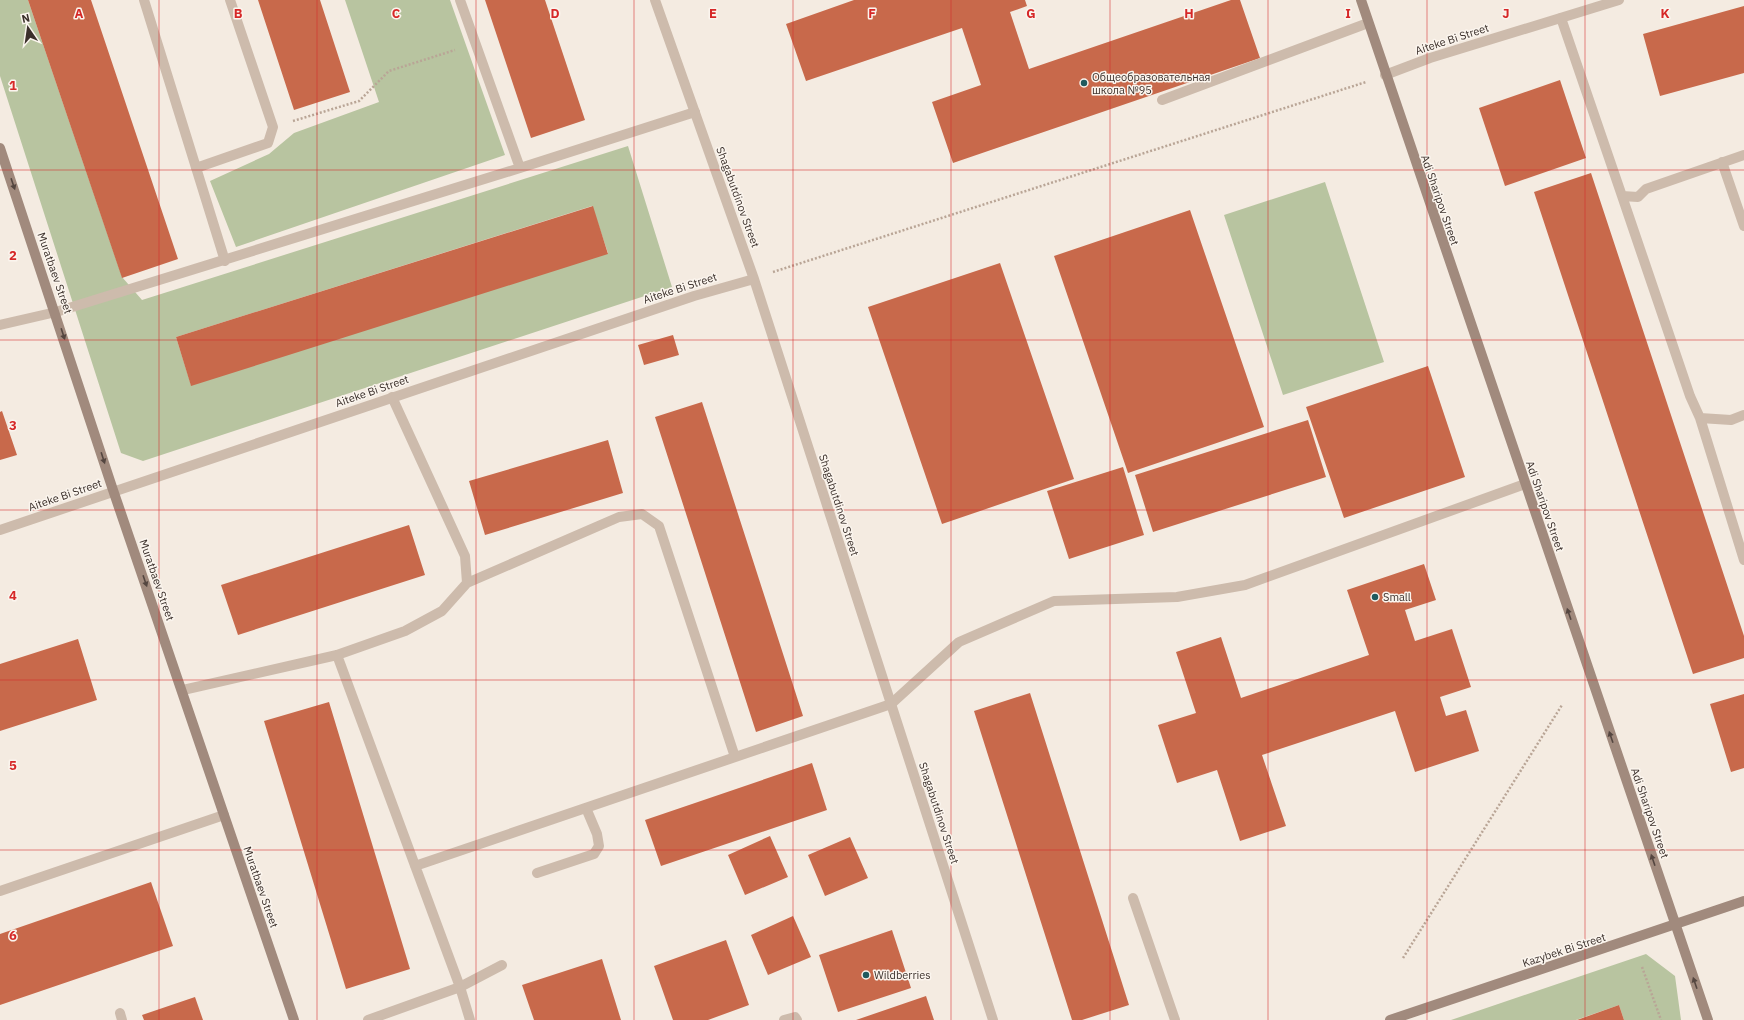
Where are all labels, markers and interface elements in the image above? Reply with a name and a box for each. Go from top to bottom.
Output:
text: A [75,5,84,22]
text: B [234,5,243,22]
text: C [392,5,401,22]
text: D [550,5,560,22]
text: E [709,5,717,22]
text: F [868,5,876,22]
text: G [1026,5,1036,22]
text: H [1184,5,1194,22]
text: I [1345,5,1351,22]
text: J [1502,5,1510,22]
text: K [1660,5,1670,22]
north arrow [8,8,48,48]
text: N [20,11,31,26]
street label: Aiteke Bi Street [1413,20,1491,57]
place label: Общеобразовательная школа №95 [1092,70,1210,97]
text: 1 [9,77,17,94]
marker: Общеобразовательная школа №95 [1079,78,1089,88]
street label: Shagabutdinov Street [713,145,763,249]
street label: Adi Sharipov Street [1418,153,1462,247]
one-way arrow [10,179,16,191]
street label: Muratbaev Street [34,230,76,316]
text: 2 [9,247,17,264]
street label: Aiteke Bi Street [641,269,719,306]
one-way arrow [60,328,66,340]
street label: Aiteke Bi Street [334,372,411,410]
text: 3 [9,417,17,434]
one-way arrow [100,452,106,464]
street label: Shagabutdinov Street [816,452,862,558]
street label: Adi Sharipov Street [1523,459,1567,553]
street label: Aiteke Bi Street [27,476,104,514]
street label: Muratbaev Street [136,537,178,623]
one-way arrow [142,575,148,587]
text: 4 [9,587,17,604]
place label: Small [1383,590,1411,604]
marker: Small [1370,592,1380,602]
one-way arrow [1566,608,1572,620]
one-way arrow [1608,731,1614,743]
text: 5 [9,757,17,774]
street label: Shagabutdinov Street [916,760,962,866]
street label: Adi Sharipov Street [1628,766,1672,860]
street label: Muratbaev Street [240,844,282,930]
one-way arrow [1650,854,1656,866]
text: 6 [9,927,17,944]
street label: Kazybek Bi Street [1521,930,1608,970]
place label: Wildberries [874,968,931,982]
marker: Wildberries [861,970,871,980]
one-way arrow [1692,977,1698,989]

